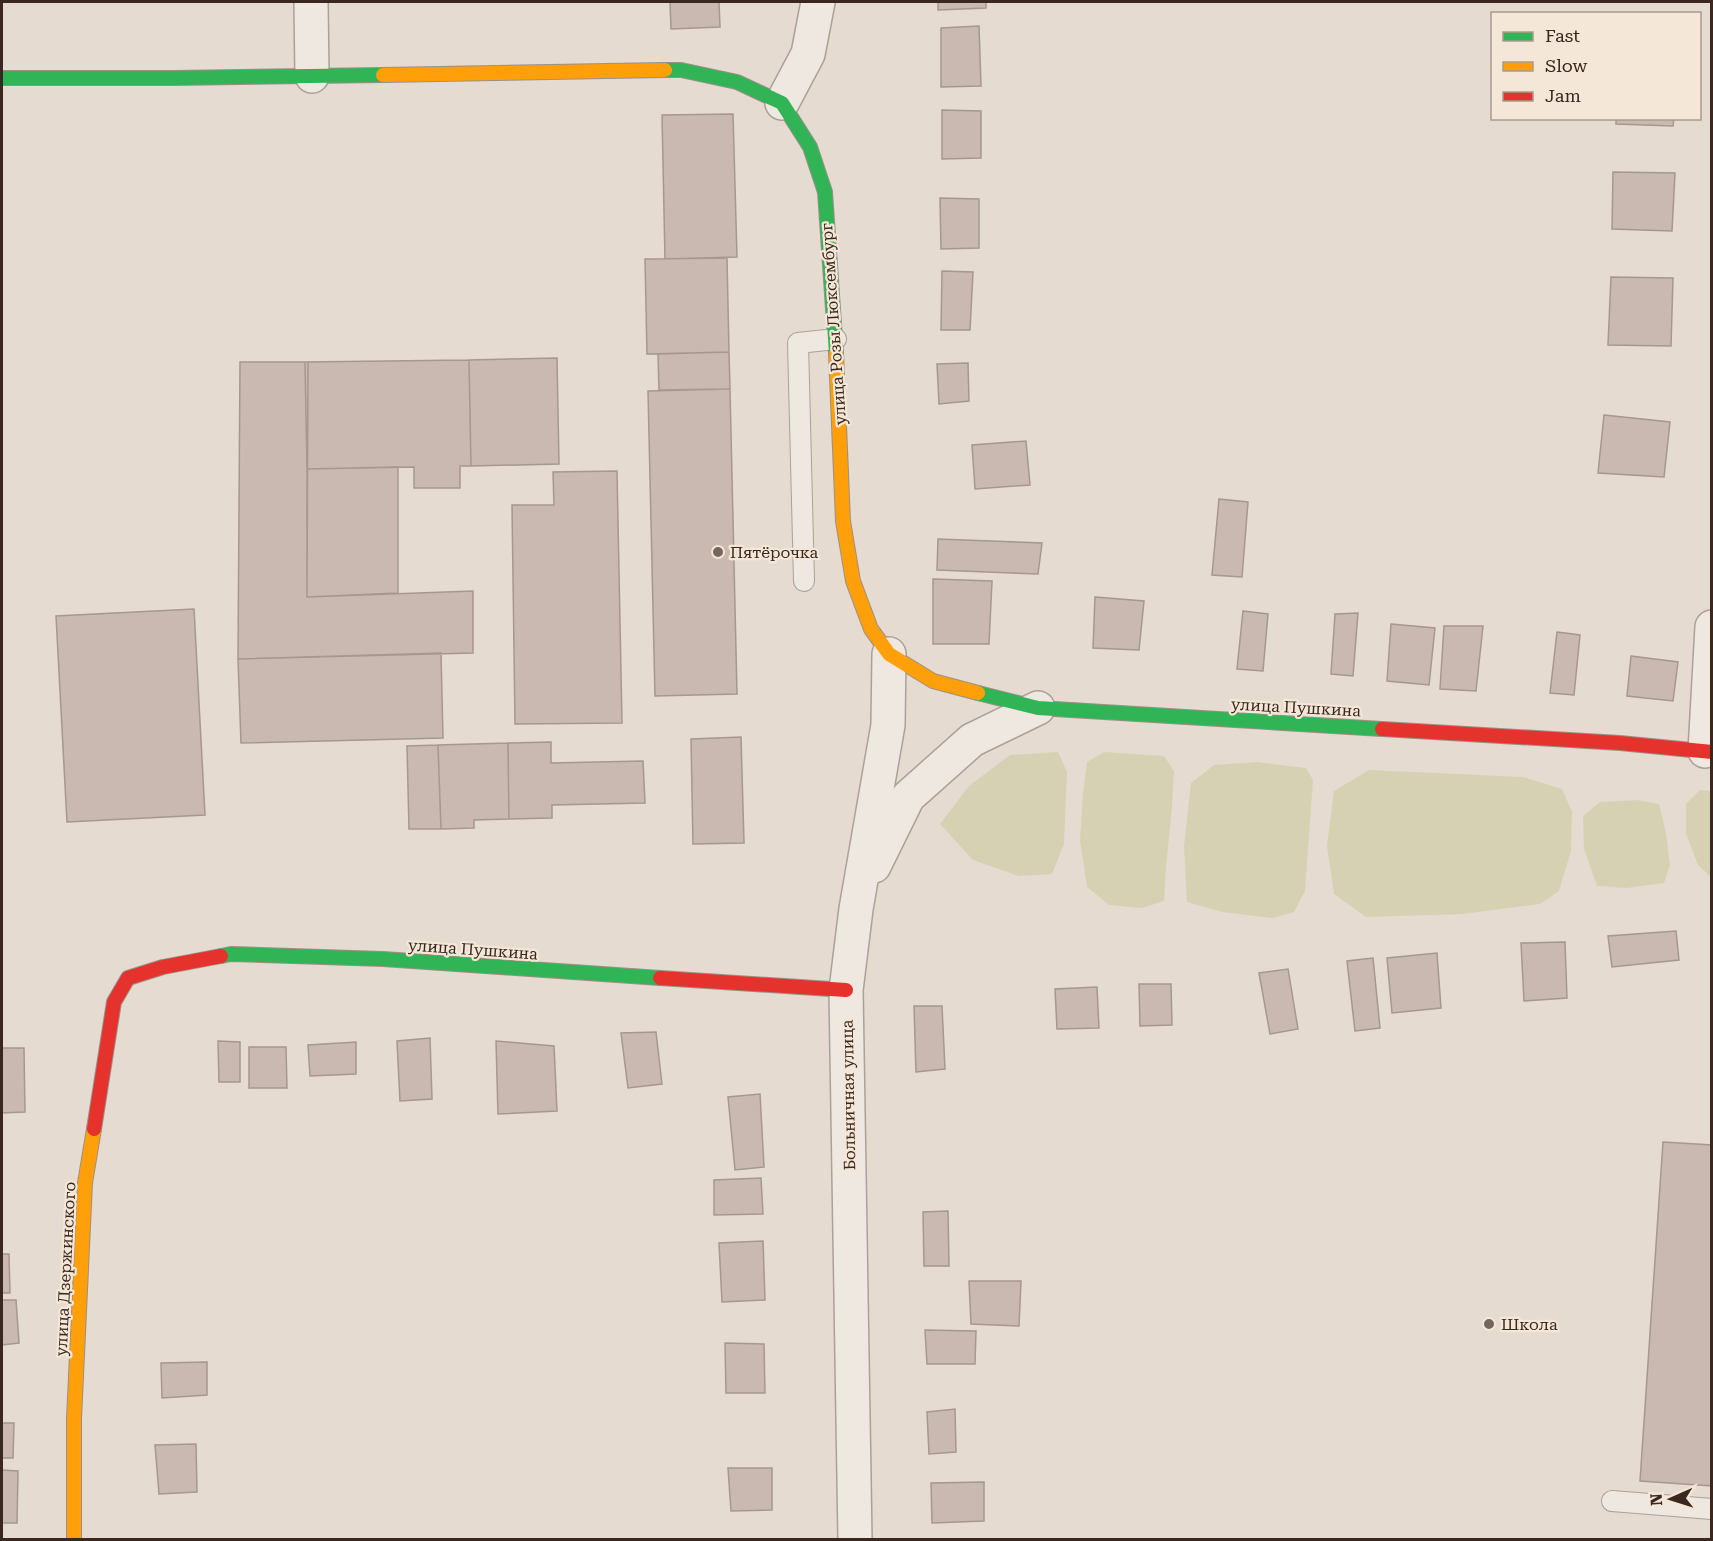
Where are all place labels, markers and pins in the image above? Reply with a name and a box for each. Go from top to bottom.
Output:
place label: Пятёрочка [730,543,818,562]
marker: Пятёрочка [711,545,725,559]
place label: Школа [1501,1315,1558,1334]
marker: Школа [1482,1317,1496,1331]

